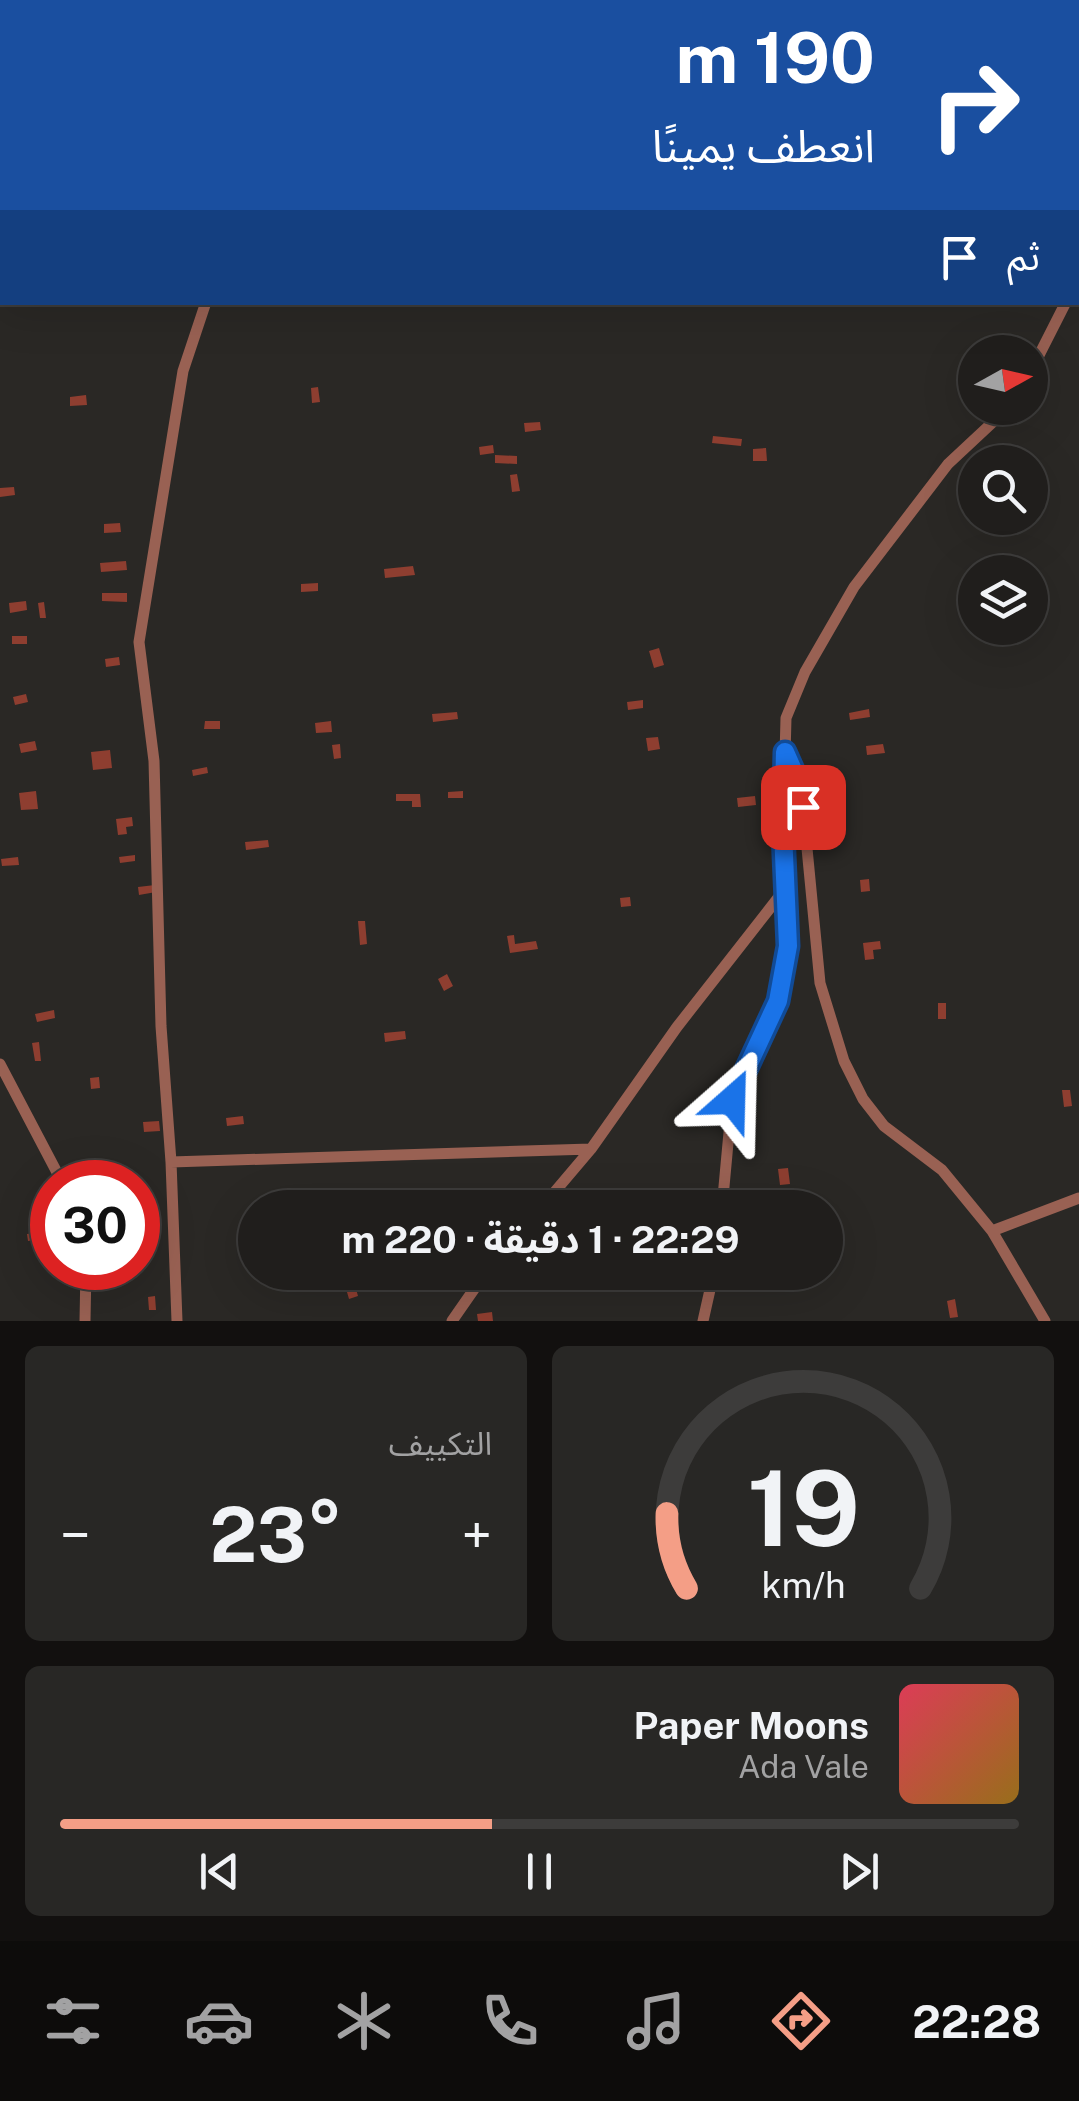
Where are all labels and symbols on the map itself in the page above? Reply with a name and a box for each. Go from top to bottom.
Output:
north arrow [958,335,1048,425]
pin [761,765,846,850]
position arrow [680,1048,784,1152]
speed limit sign: 30 [30,1160,160,1290]

